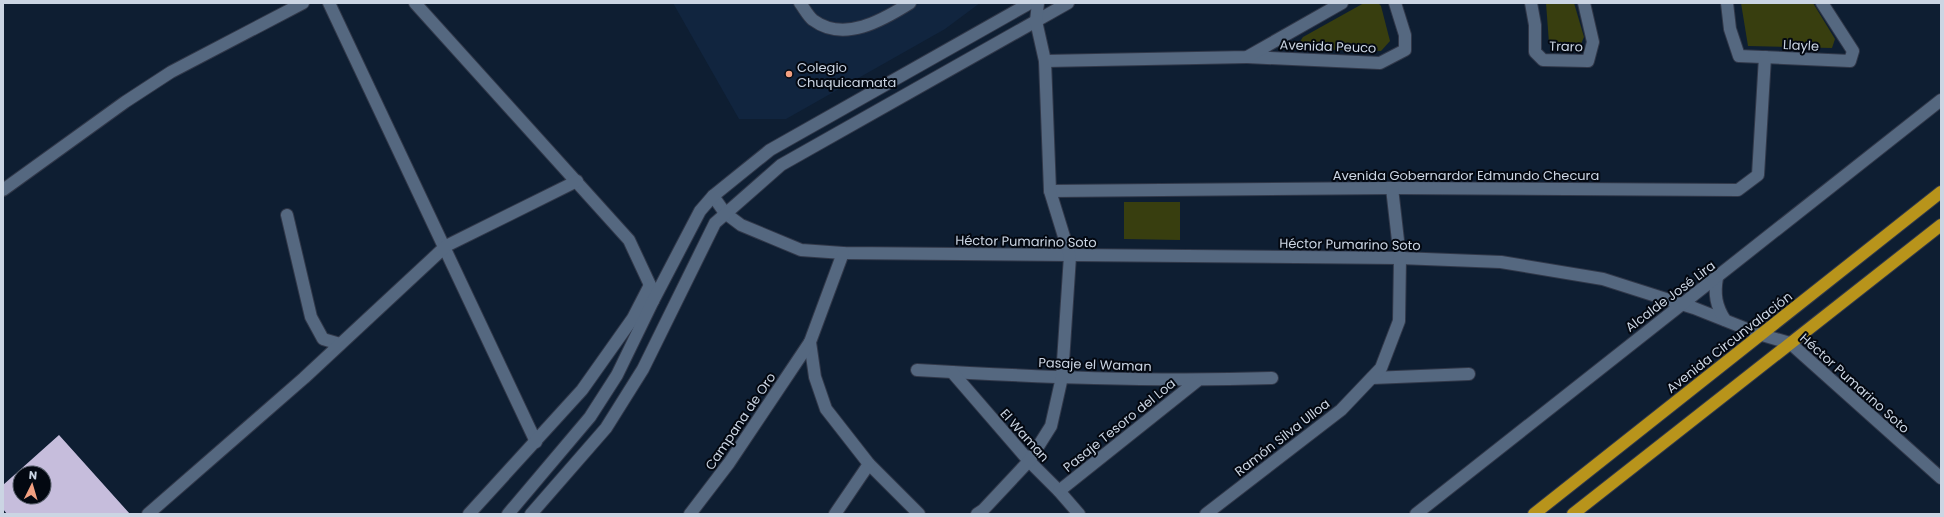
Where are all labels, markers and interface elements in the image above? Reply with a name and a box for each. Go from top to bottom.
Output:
street label: Avenida Peuco [1279,35,1377,58]
street label: Llayle [1782,35,1820,56]
street label: Traro [1549,36,1583,57]
place label: Colegio Chuquicamata [797,58,896,92]
marker: Colegio Chuquicamata [784,69,794,79]
street label: Avenida Gobernardor Edmundo Checura [1333,166,1599,185]
street label: Héctor Pumarino Soto [955,231,1097,252]
street label: Héctor Pumarino Soto [1279,234,1421,255]
street label: Alcalde José Lira [1621,256,1719,337]
street label: Avenida Circunvalación [1662,287,1796,398]
street label: Héctor Pumarino Soto [1796,329,1914,438]
street label: Pasaje el Waman [1038,353,1152,376]
street label: Campana de Oro [701,369,780,474]
street label: Pasaje Tesoro del Loa [1059,374,1180,477]
street label: Ramón Silva Ulloa [1231,394,1334,481]
street label: El Waman [996,405,1054,466]
north arrow [12,465,52,505]
text: N [28,467,38,483]

